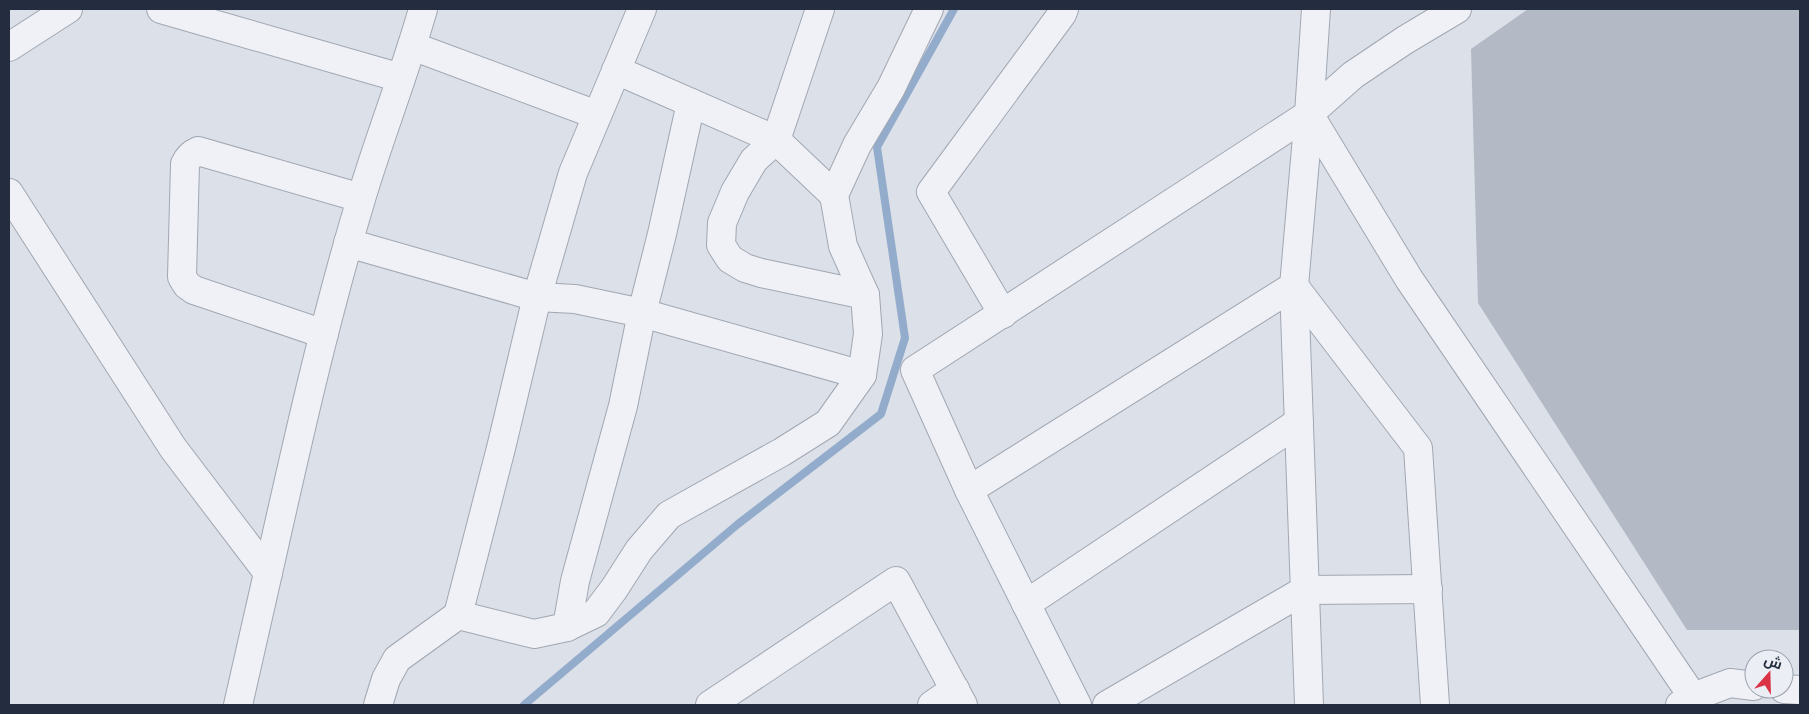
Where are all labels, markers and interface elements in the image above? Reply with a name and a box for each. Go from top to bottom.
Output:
north arrow [1744,649,1794,699]
text: ش [1762,649,1785,673]

